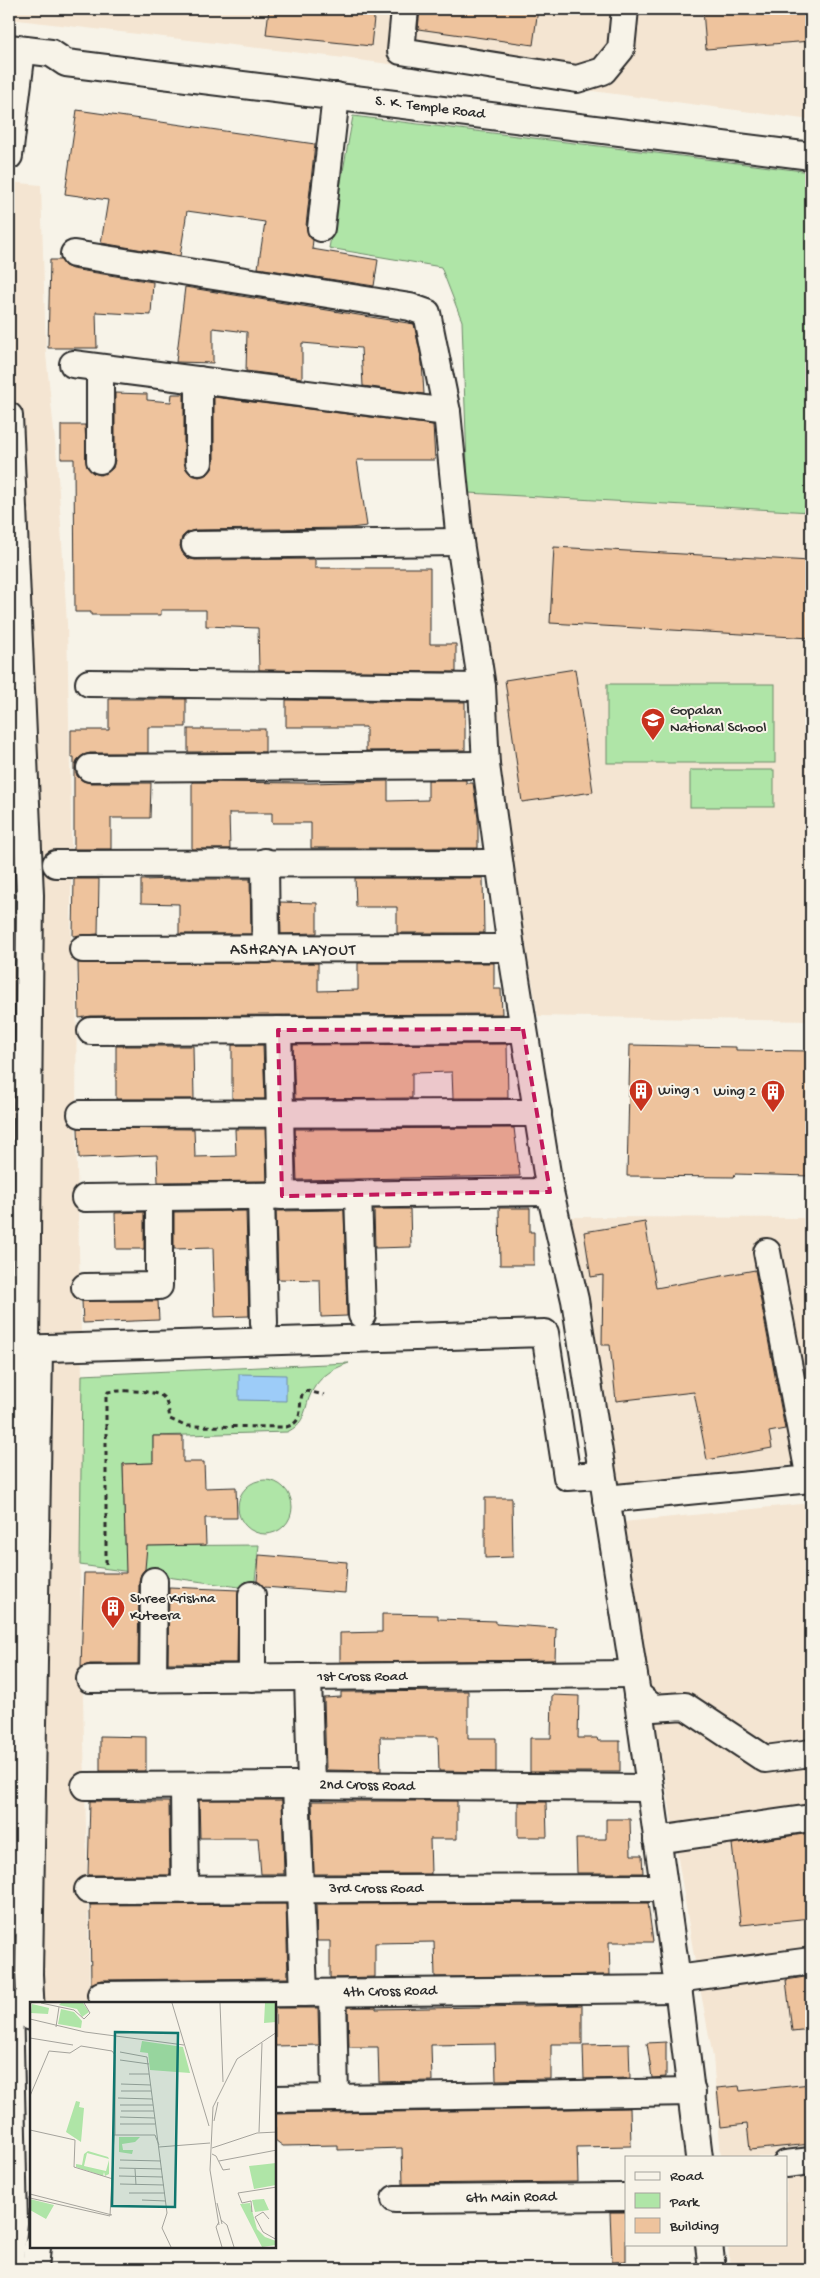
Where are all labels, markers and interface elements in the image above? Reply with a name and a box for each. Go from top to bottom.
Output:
street label: S. K. Temple Road [374,92,487,124]
place label: Gopalan National School [670,702,767,737]
school or university icon: Gopalan National School [640,707,666,741]
district label: ASHRAYA LAYOUT [230,942,356,961]
building icon: Wing 1 [628,1078,654,1112]
building icon: Wing 2 [760,1079,786,1113]
place label: Wing 1 [658,1082,699,1100]
place label: Wing 2 [713,1083,756,1101]
place label: Shree Krishna Kuteera [130,1590,216,1625]
building icon: Shree Krishna Kuteera [100,1595,126,1629]
street label: 1st Cross Road [316,1668,408,1686]
street label: 2nd Cross Road [319,1776,416,1796]
street label: 3rd Cross Road [328,1880,424,1898]
street label: 4th Cross Road [343,1982,438,2002]
inset map [30,2002,276,2248]
legend [625,2156,788,2246]
text: Road [670,2168,704,2186]
street label: 6th Main Road [465,2188,558,2208]
text: Park [669,2194,700,2212]
text: Building [669,2218,719,2236]

